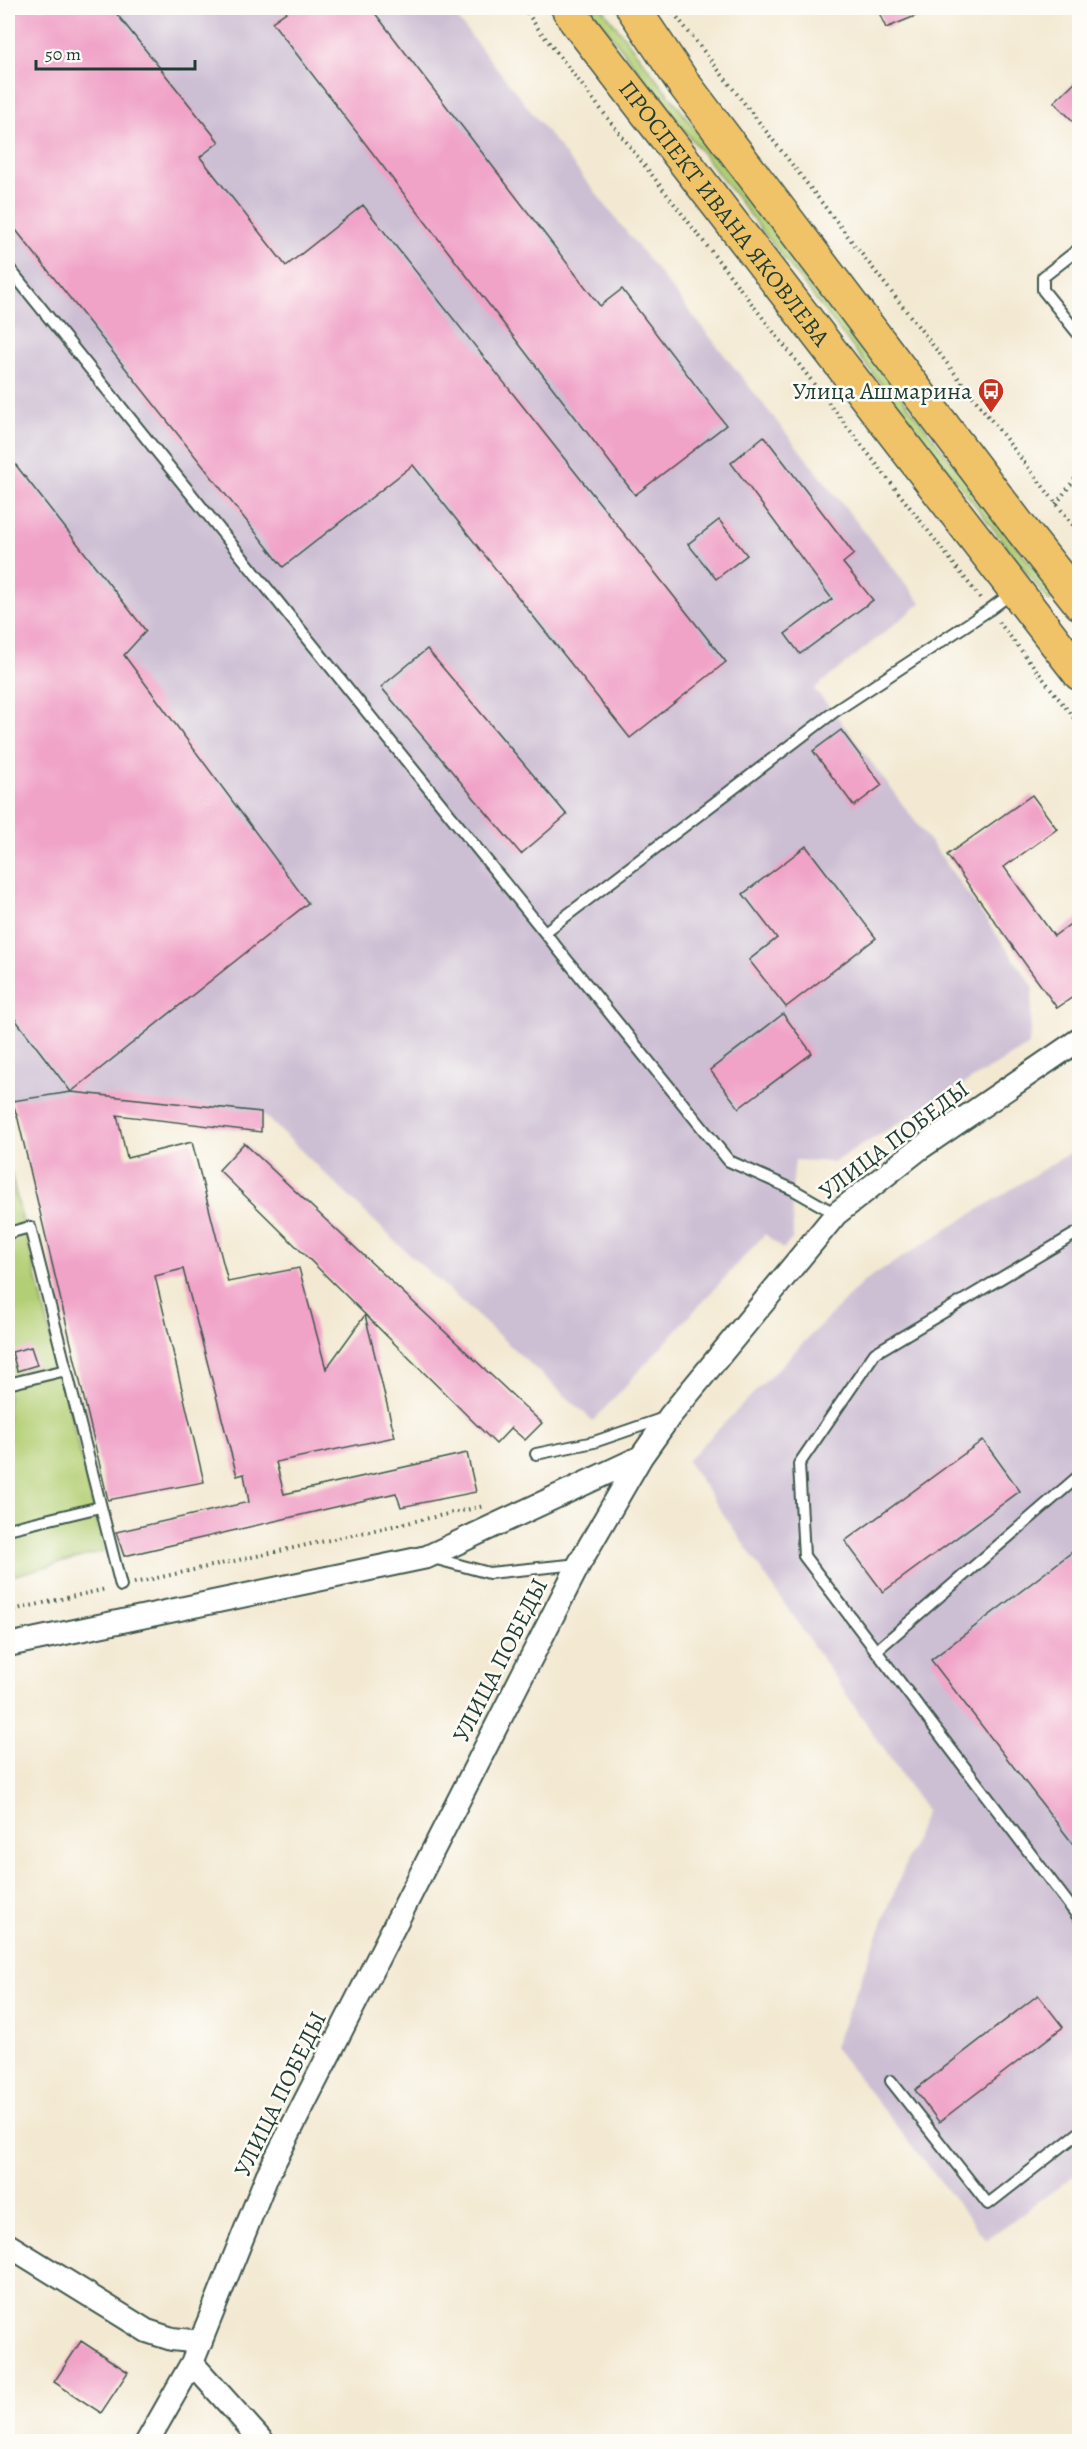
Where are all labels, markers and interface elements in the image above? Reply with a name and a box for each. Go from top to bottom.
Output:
scale bar [36,33,195,71]
text: 50 m [45,42,81,66]
street label: ПРОСПЕКТ ИВАНА ЯКОВЛЕВА [611,73,838,354]
place label: Улица Ашмарина [792,375,972,407]
bus stop icon: Улица Ашмарина [976,376,1006,414]
street label: УЛИЦА ПОБЕДЫ [812,1073,976,1207]
street label: УЛИЦА ПОБЕДЫ [445,1572,555,1748]
street label: УЛИЦА ПОБЕДЫ [226,2006,334,2182]

